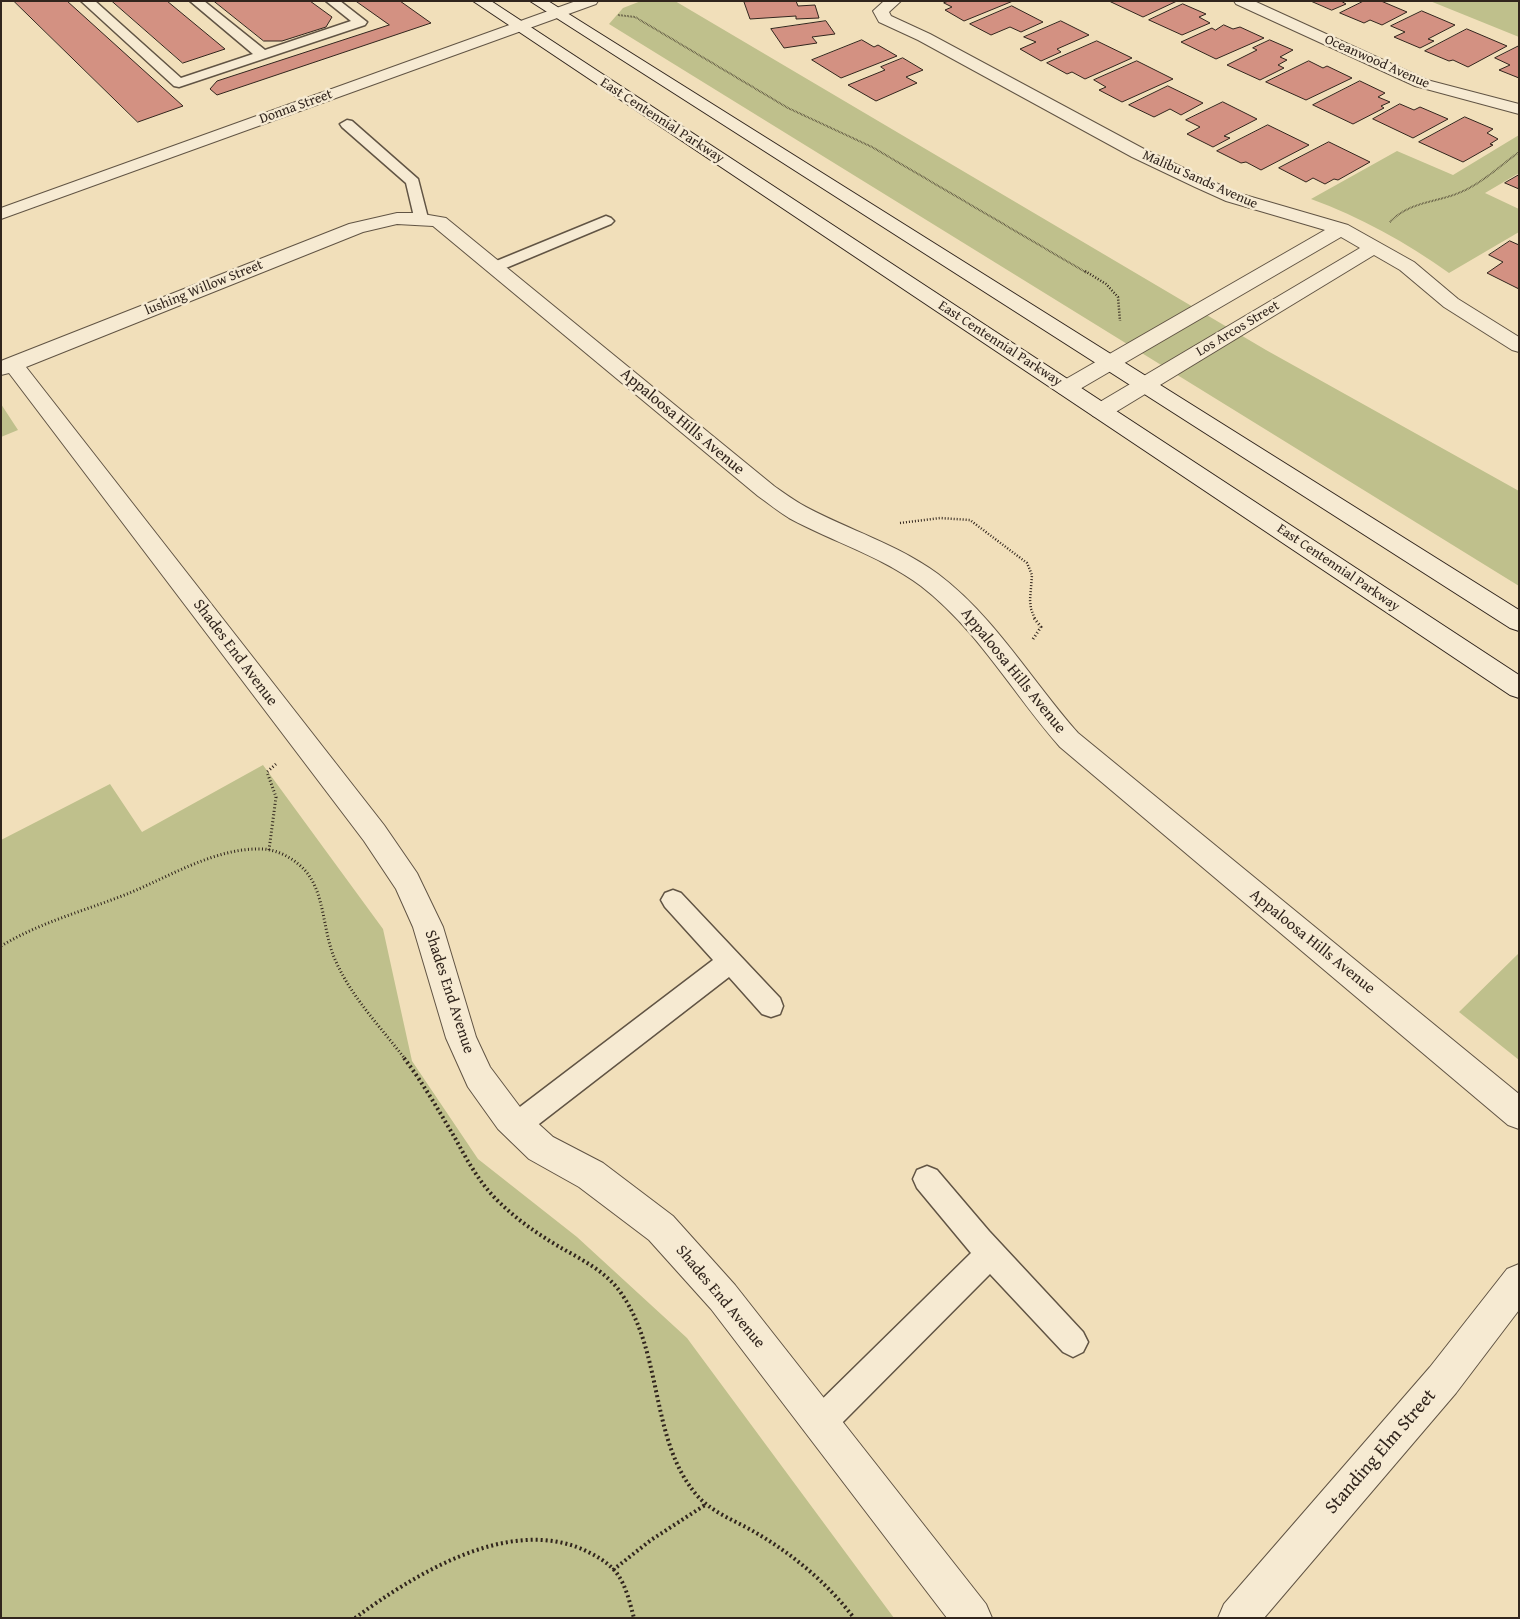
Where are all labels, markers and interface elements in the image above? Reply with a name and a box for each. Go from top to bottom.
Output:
street label: Oceanwood Avenue [1322,31,1432,93]
street label: East Centennial Parkway [597,75,727,167]
street label: Donna Street [257,86,335,128]
street label: Malibu Sands Avenue [1140,147,1260,213]
street label: lushing Willow Street [143,257,265,319]
street label: East Centennial Parkway [935,298,1065,390]
street label: Los Arcos Street [1193,298,1283,360]
street label: Appaloosa Hills Avenue [616,365,748,479]
street label: East Centennial Parkway [1273,521,1403,615]
street label: Shades End Avenue [189,596,281,710]
street label: Appaloosa Hills Avenue [956,604,1070,738]
street label: Appaloosa Hills Avenue [1245,885,1379,999]
street label: Shades End Avenue [420,928,478,1056]
street label: Shades End Avenue [671,1242,769,1352]
street label: Standing Elm Street [1321,1385,1441,1519]

